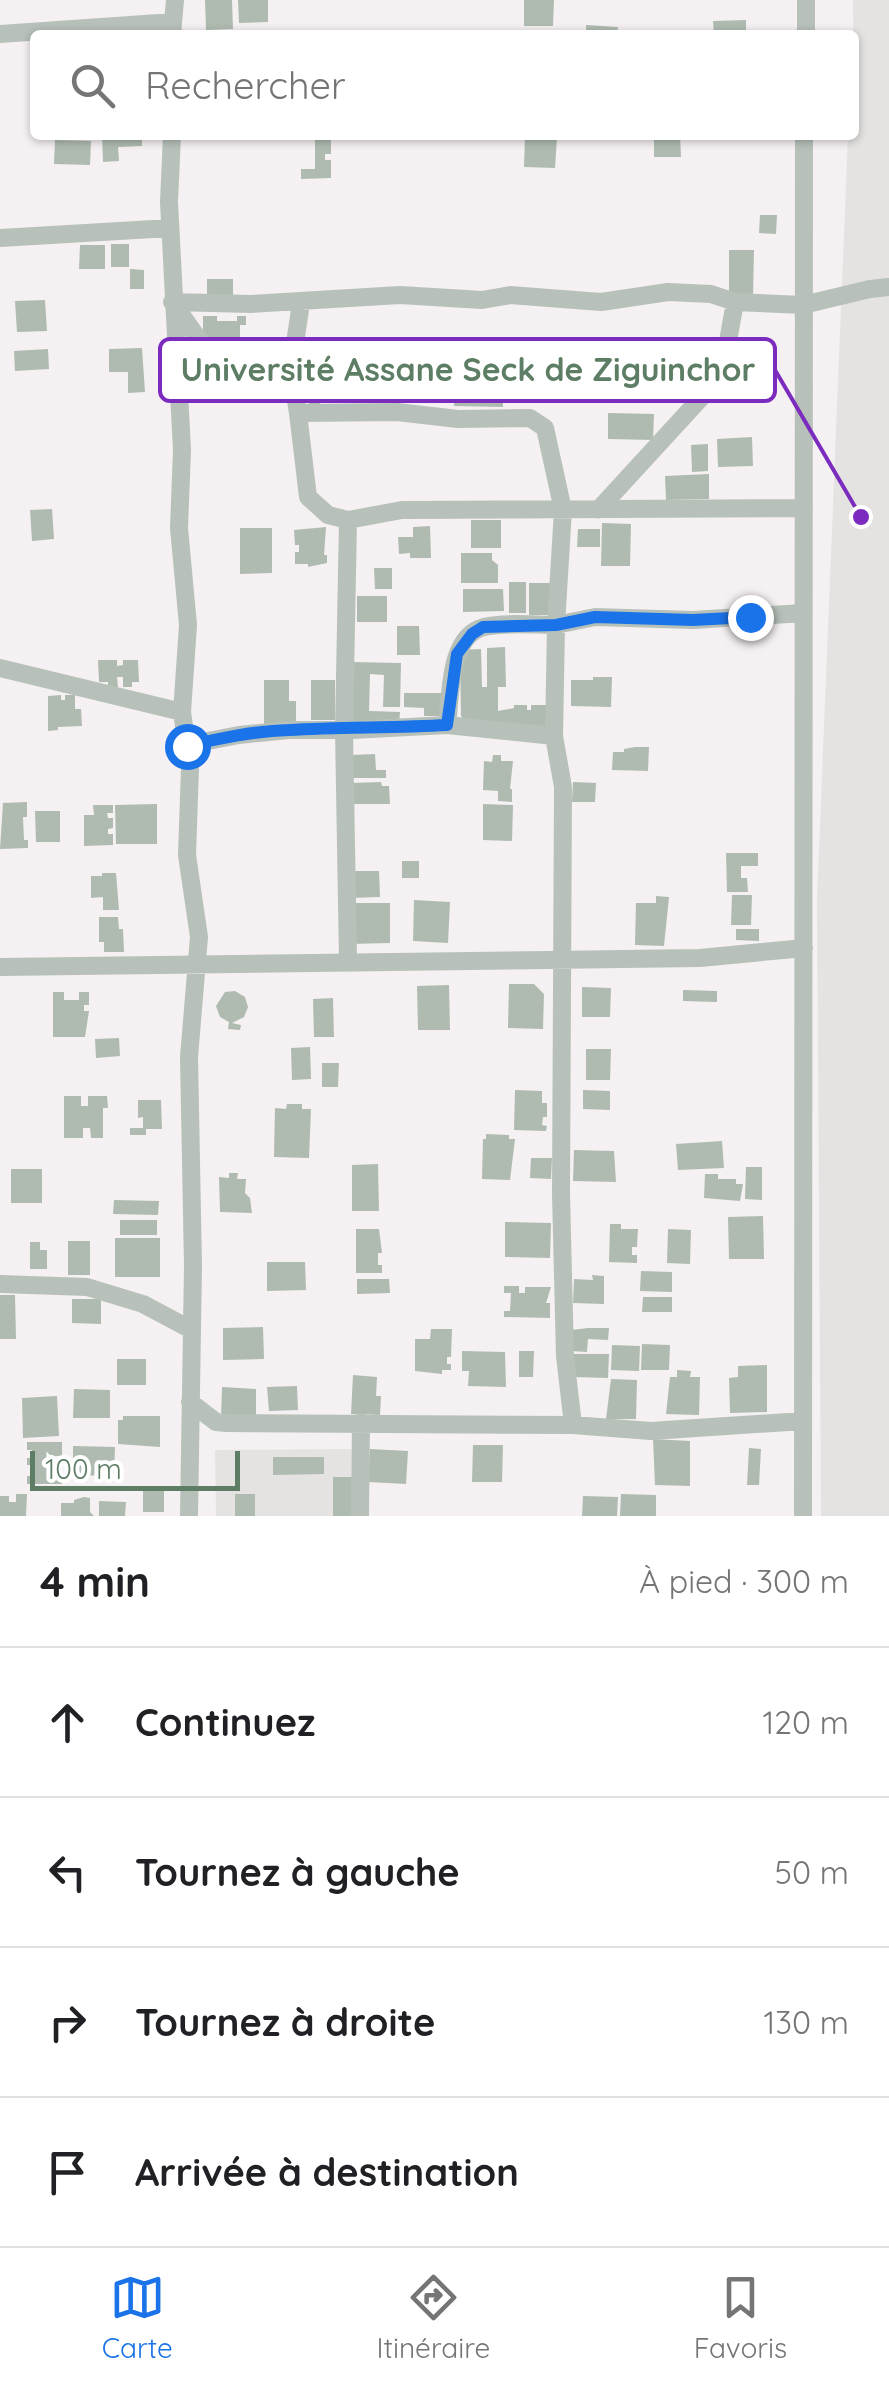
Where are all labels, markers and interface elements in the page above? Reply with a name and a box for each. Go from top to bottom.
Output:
search box [30,30,859,140]
icon: search [65,58,120,113]
text: Rechercher [145,61,346,109]
callout: Université Assane Seck de Ziguinchor [160,339,775,401]
text: Université Assane Seck de Ziguinchor [181,349,756,389]
route end [728,595,774,641]
route start [165,724,211,770]
scale bar [30,1446,240,1490]
text: 100 m [45,1451,122,1486]
text: 4 min [40,1555,150,1608]
text: À pied · 300 m [639,1561,849,1601]
icon: ahead [40,1695,95,1750]
text: Continuez [135,1698,315,1746]
text: 120 m [762,1702,849,1742]
icon: left [40,1845,95,1900]
text: Tournez à gauche [135,1848,460,1896]
text: 50 m [775,1852,849,1892]
icon: right [40,1995,95,2050]
text: Tournez à droite [135,1998,435,2046]
text: 130 m [763,2002,849,2042]
icon: arrive [40,2145,95,2200]
text: Arrivée à destination [135,2148,519,2196]
tab: Carte [102,2270,173,2365]
tab: Itinéraire [376,2270,490,2365]
tab: Favoris [694,2270,787,2365]

